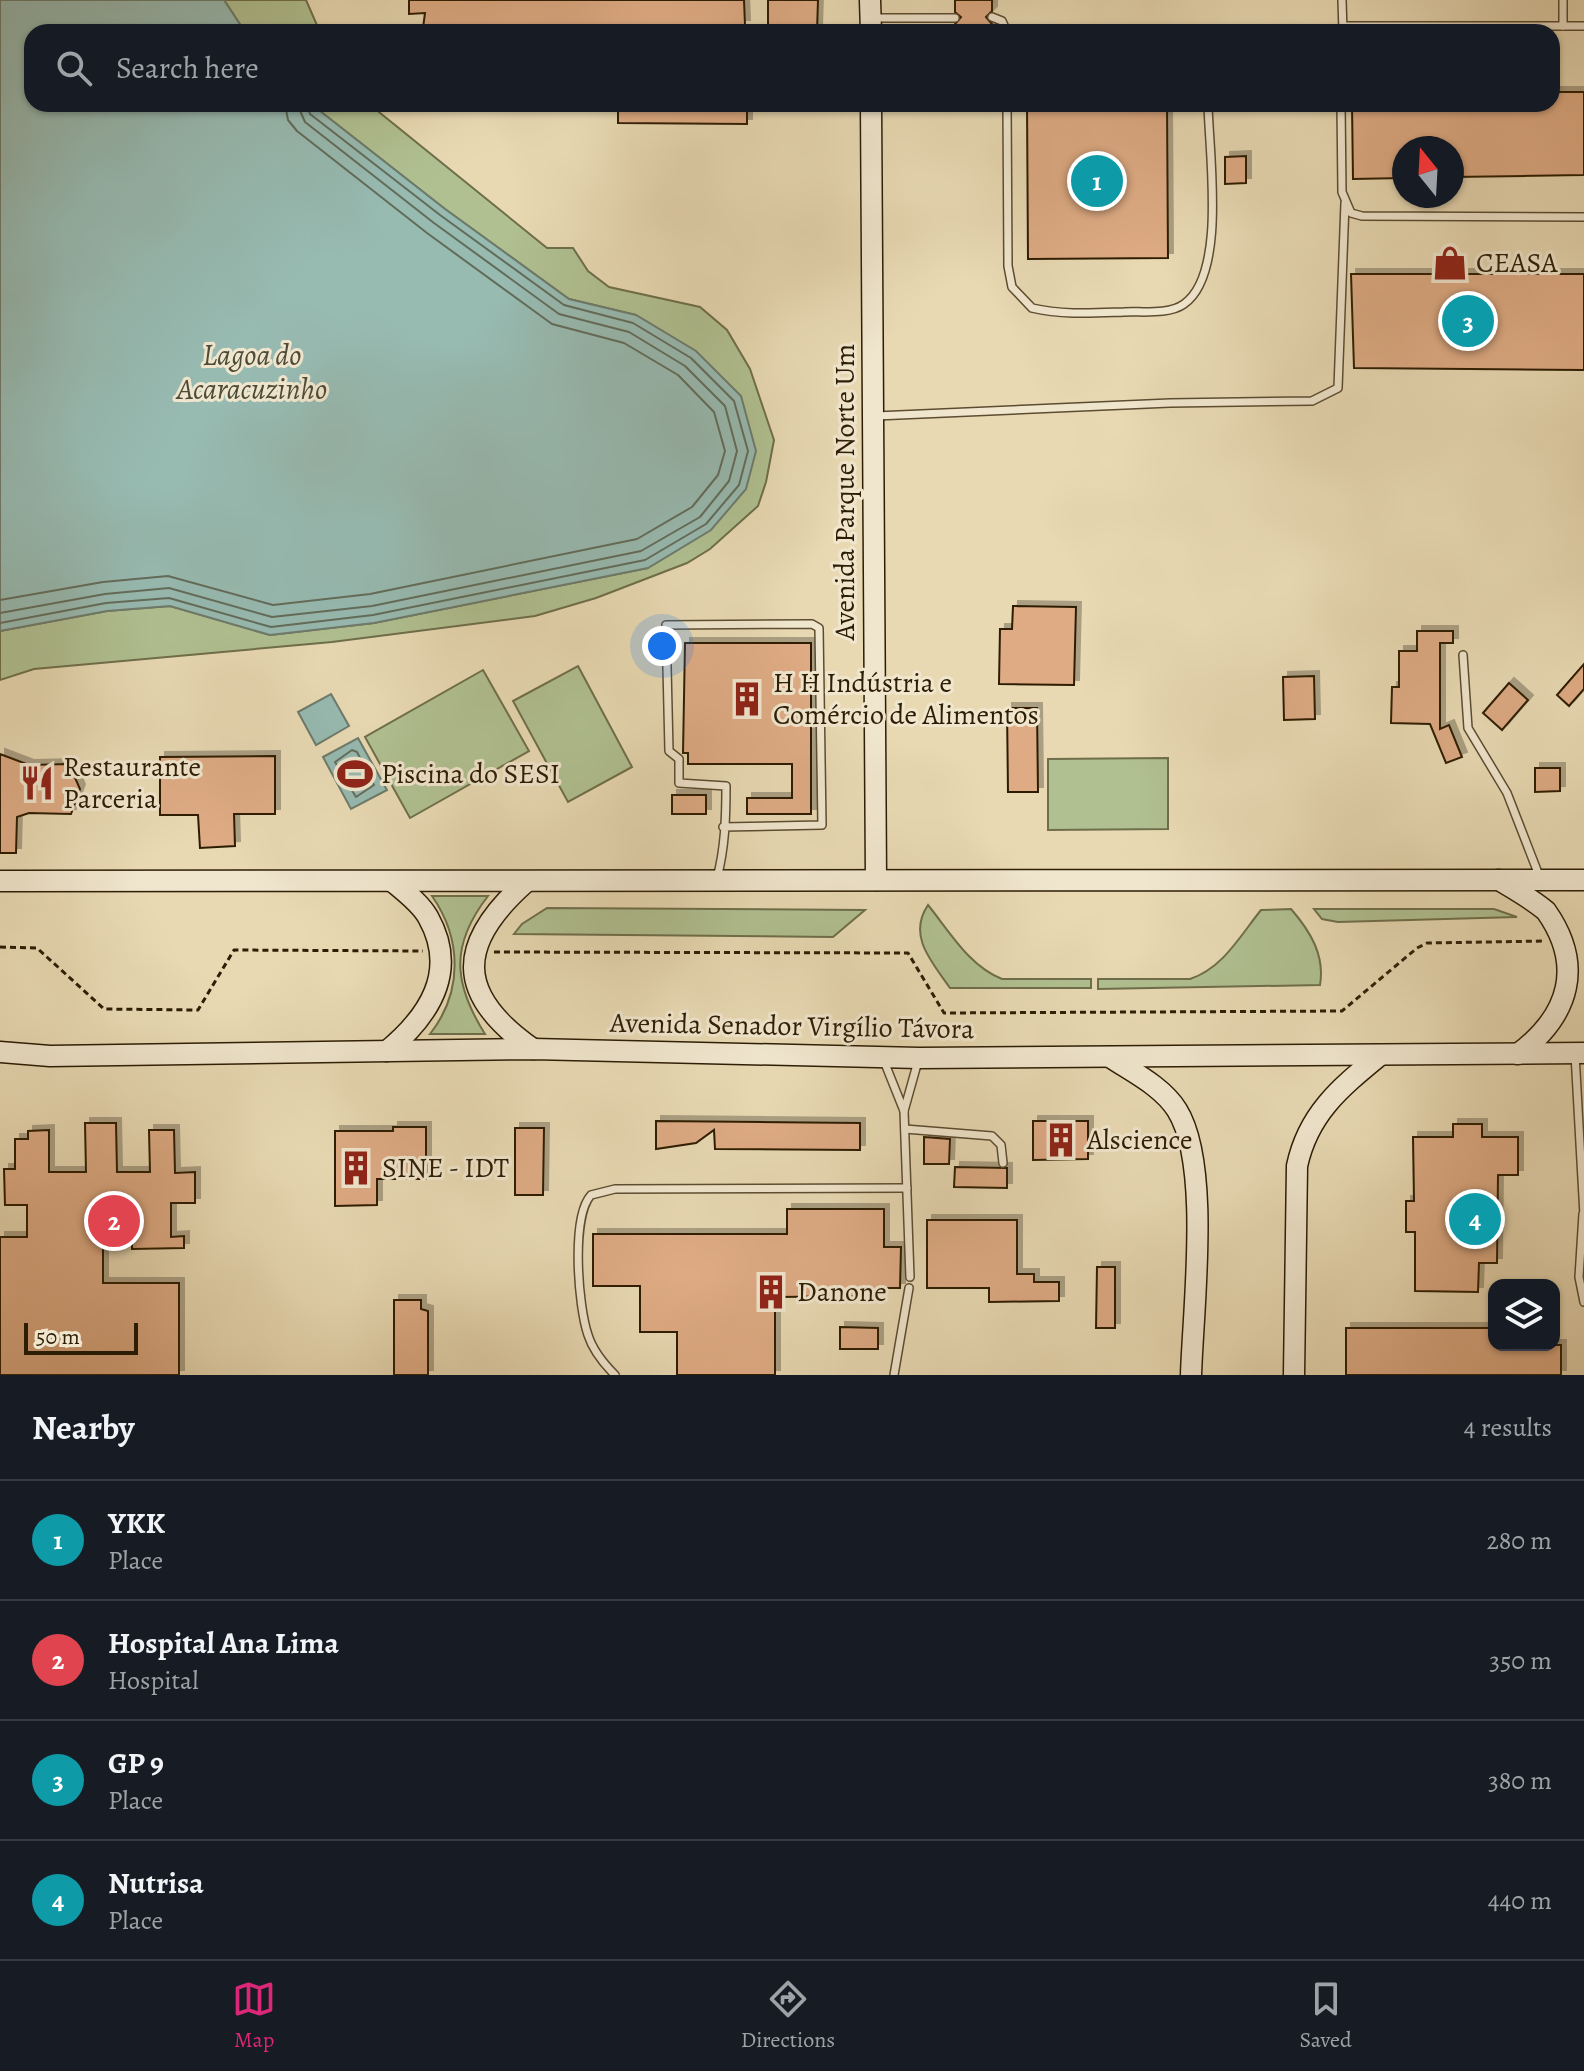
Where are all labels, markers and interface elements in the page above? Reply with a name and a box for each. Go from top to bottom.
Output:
search box [24,24,1560,112]
icon: search [52,46,96,90]
text: Search here [116,48,259,88]
north arrow [1392,136,1464,208]
pin: 1 [1071,151,1123,211]
shop icon: CEASA [1431,244,1469,282]
place label: CEASA [1476,244,1558,282]
pin: 3 [1442,291,1494,351]
water label: Lagoa do Acaracuzinho [175,335,327,409]
street label: Avenida Parque Norte Um [826,344,864,641]
your location [642,626,682,666]
place label: H H Indústria e Comércio de Alimentos [773,664,1039,734]
building icon: H H Indústria e Comércio de Alimentos [728,680,766,718]
place label: Restaurante Parceria [63,748,201,818]
sports icon: Piscina do SESI [336,755,374,793]
place label: Piscina do SESI [381,755,560,793]
restaurant icon: Restaurante Parceria [18,764,56,802]
street label: Avenida Senador Virgílio Távora [609,1004,974,1048]
building icon: Alscience [1042,1121,1080,1159]
place label: Alscience [1086,1121,1193,1159]
building icon: SINE - IDT [337,1149,375,1187]
place label: SINE - IDT [382,1149,509,1187]
pin: 4 [1449,1189,1501,1249]
pin: 2 [88,1191,140,1251]
building icon: Danone [752,1273,790,1311]
place label: Danone [797,1273,887,1311]
map controls [1488,1279,1560,1351]
button: layers [1488,1279,1560,1351]
scale bar [24,1319,138,1355]
text: 50 m [36,1322,80,1352]
text: Nearby [32,1404,135,1451]
text: 4 results [1464,1410,1552,1445]
text: YKK [108,1503,165,1543]
text: 1 [53,1523,63,1558]
text: 280 m [1486,1523,1552,1558]
text: Place [108,1543,163,1578]
text: Hospital Ana Lima [108,1623,339,1663]
text: 2 [52,1643,64,1678]
text: 350 m [1489,1643,1552,1678]
text: Hospital [108,1663,199,1698]
text: GP 9 [108,1743,164,1783]
text: 3 [52,1763,64,1798]
text: 380 m [1488,1763,1552,1798]
text: Place [108,1783,163,1818]
text: Nutrisa [108,1863,204,1903]
text: 4 [52,1883,64,1918]
text: 440 m [1488,1883,1552,1918]
text: Place [108,1903,163,1938]
tab: Map [232,1977,276,2055]
tab: Directions [741,1977,835,2055]
tab: Saved [1300,1977,1352,2055]

